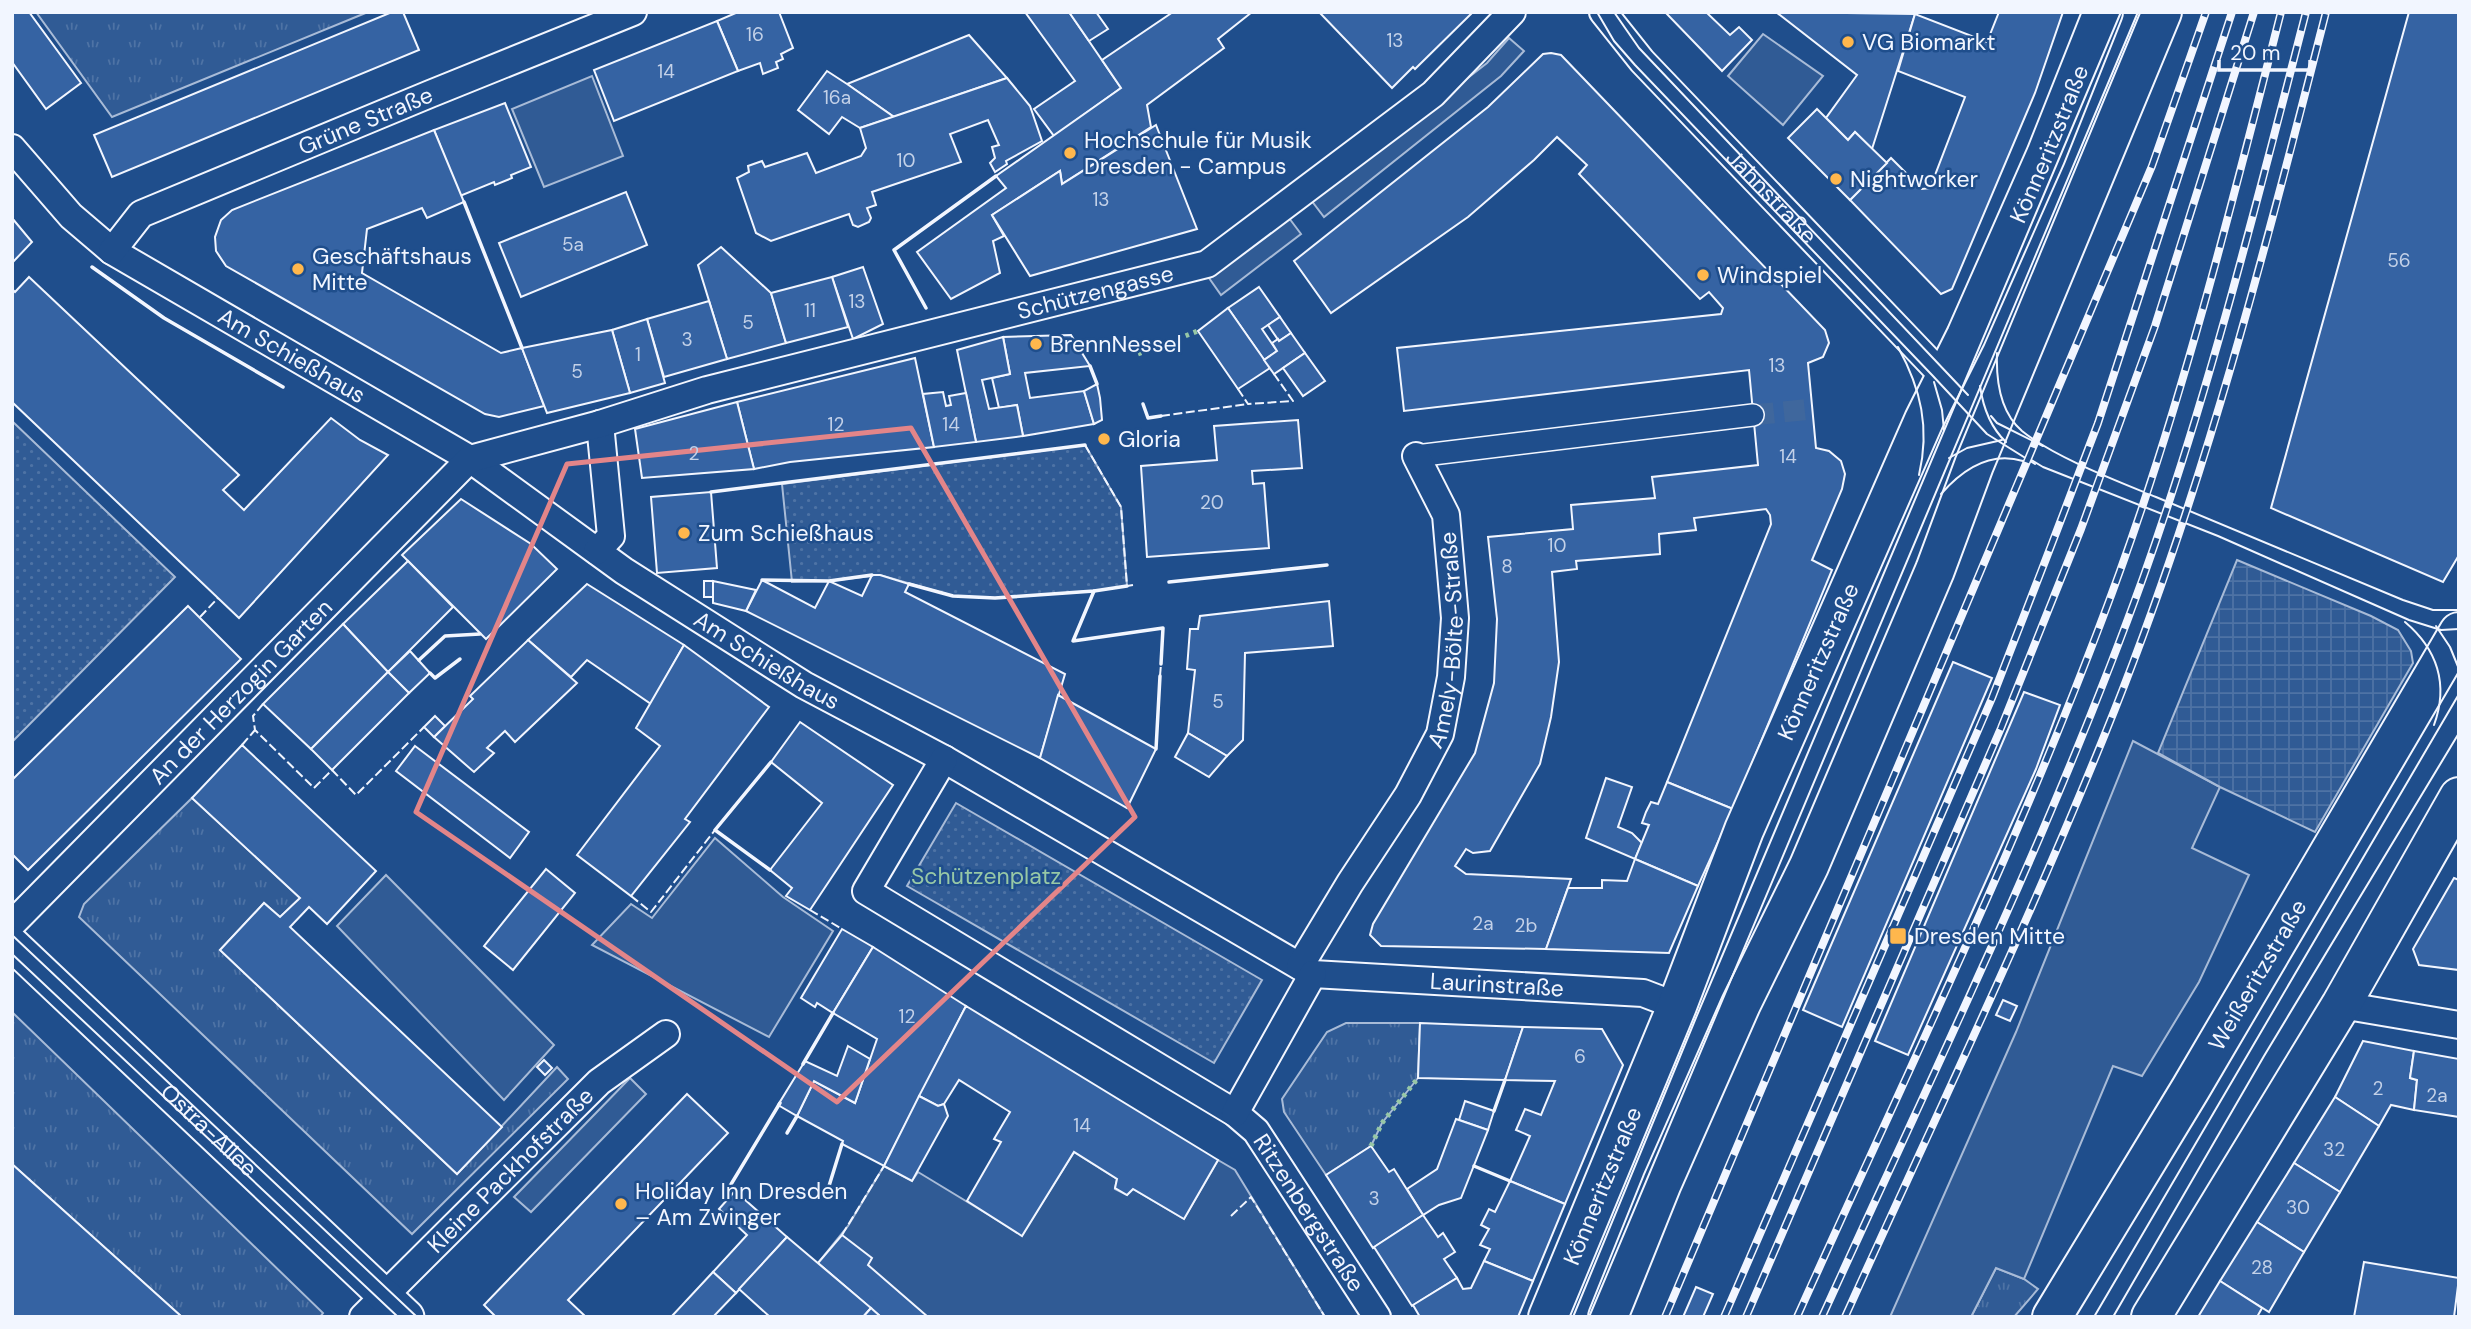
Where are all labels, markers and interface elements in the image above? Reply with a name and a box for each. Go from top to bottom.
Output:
house number: 16 [746,22,764,47]
place label: VG Biomarkt [1862,27,1995,57]
house number: 13 [1386,28,1404,53]
scale bar [2219,28,2310,72]
marker: VG Biomarkt [1840,34,1856,50]
text: 20 m [2230,39,2281,67]
house number: 14 [657,59,675,84]
street label: Könneritzstraße [2003,61,2095,228]
street label: Grüne Straße [294,80,437,162]
house number: 16a [823,85,851,110]
place label: Hochschule für Musik Dresden - Campus [1084,125,1312,181]
street label: Jahnstraße [1719,143,1824,250]
marker: Hochschule für Musik Dresden - Campus [1062,145,1078,161]
house number: 10 [897,148,915,173]
place label: Nightworker [1850,164,1978,194]
marker: Nightworker [1828,171,1844,187]
house number: 13 [1092,187,1110,212]
house number: 5a [562,232,584,257]
place label: Geschäftshaus Mitte [312,241,472,297]
house number: 56 [2387,248,2411,273]
street label: Schützengasse [1014,258,1177,326]
place label: Windspiel [1717,260,1822,290]
marker: Geschäftshaus Mitte [290,261,306,277]
marker: Windspiel [1695,267,1711,283]
house number: 13 [848,289,866,314]
house number: 11 [804,298,816,323]
street label: Am Schießhaus [213,301,371,410]
house number: 5 [742,310,754,335]
house number: 3 [681,327,693,352]
place label: BrennNessel [1050,329,1182,359]
marker: BrennNessel [1028,336,1044,352]
house number: 1 [635,342,641,367]
house number: 13 [1768,353,1786,378]
house number: 5 [571,359,583,384]
house number: 12 [828,412,844,437]
house number: 14 [942,412,960,437]
place label: Gloria [1118,424,1181,454]
marker: Gloria [1096,431,1112,447]
house number: 2 [689,441,700,466]
house number: 14 [1779,444,1797,469]
house number: 20 [1200,490,1224,515]
place label: Zum Schießhaus [698,518,874,548]
marker: Zum Schießhaus [676,525,692,541]
street label: Amely-Bölte-Straße [1420,531,1470,753]
house number: 10 [1548,533,1566,558]
house number: 8 [1501,554,1513,579]
street label: Könneritzstraße [1770,578,1866,745]
street label: An der Herzogin Garten [143,593,339,791]
street label: Am Schießhaus [688,604,845,716]
house number: 5 [1212,689,1224,714]
park label: Schützenplatz [911,861,1061,891]
street label: Weißeritzstraße [2201,894,2314,1056]
house number: 2a [1472,911,1494,936]
house number: 2b [1515,913,1537,938]
place label: Dresden Mitte [1914,921,2065,951]
marker: Dresden Mitte [1888,926,1908,946]
street label: Laurinstraße [1429,966,1565,1003]
house number: 12 [899,1004,915,1029]
house number: 6 [1574,1044,1586,1069]
house number: 2 [2373,1076,2384,1101]
street label: Ostra-Allee [154,1077,264,1183]
street label: Kleine Packhofstraße [421,1081,600,1260]
house number: 2a [2426,1083,2448,1108]
street label: Könneritzstraße [1556,1102,1649,1269]
house number: 14 [1073,1113,1091,1138]
street label: Ritzenbergstraße [1247,1128,1371,1297]
house number: 32 [2323,1137,2345,1162]
place label: Holiday Inn Dresden – Am Zwinger [635,1176,848,1232]
house number: 3 [1368,1186,1380,1211]
house number: 30 [2286,1195,2310,1220]
marker: Holiday Inn Dresden – Am Zwinger [613,1196,629,1212]
house number: 28 [2251,1255,2273,1280]

